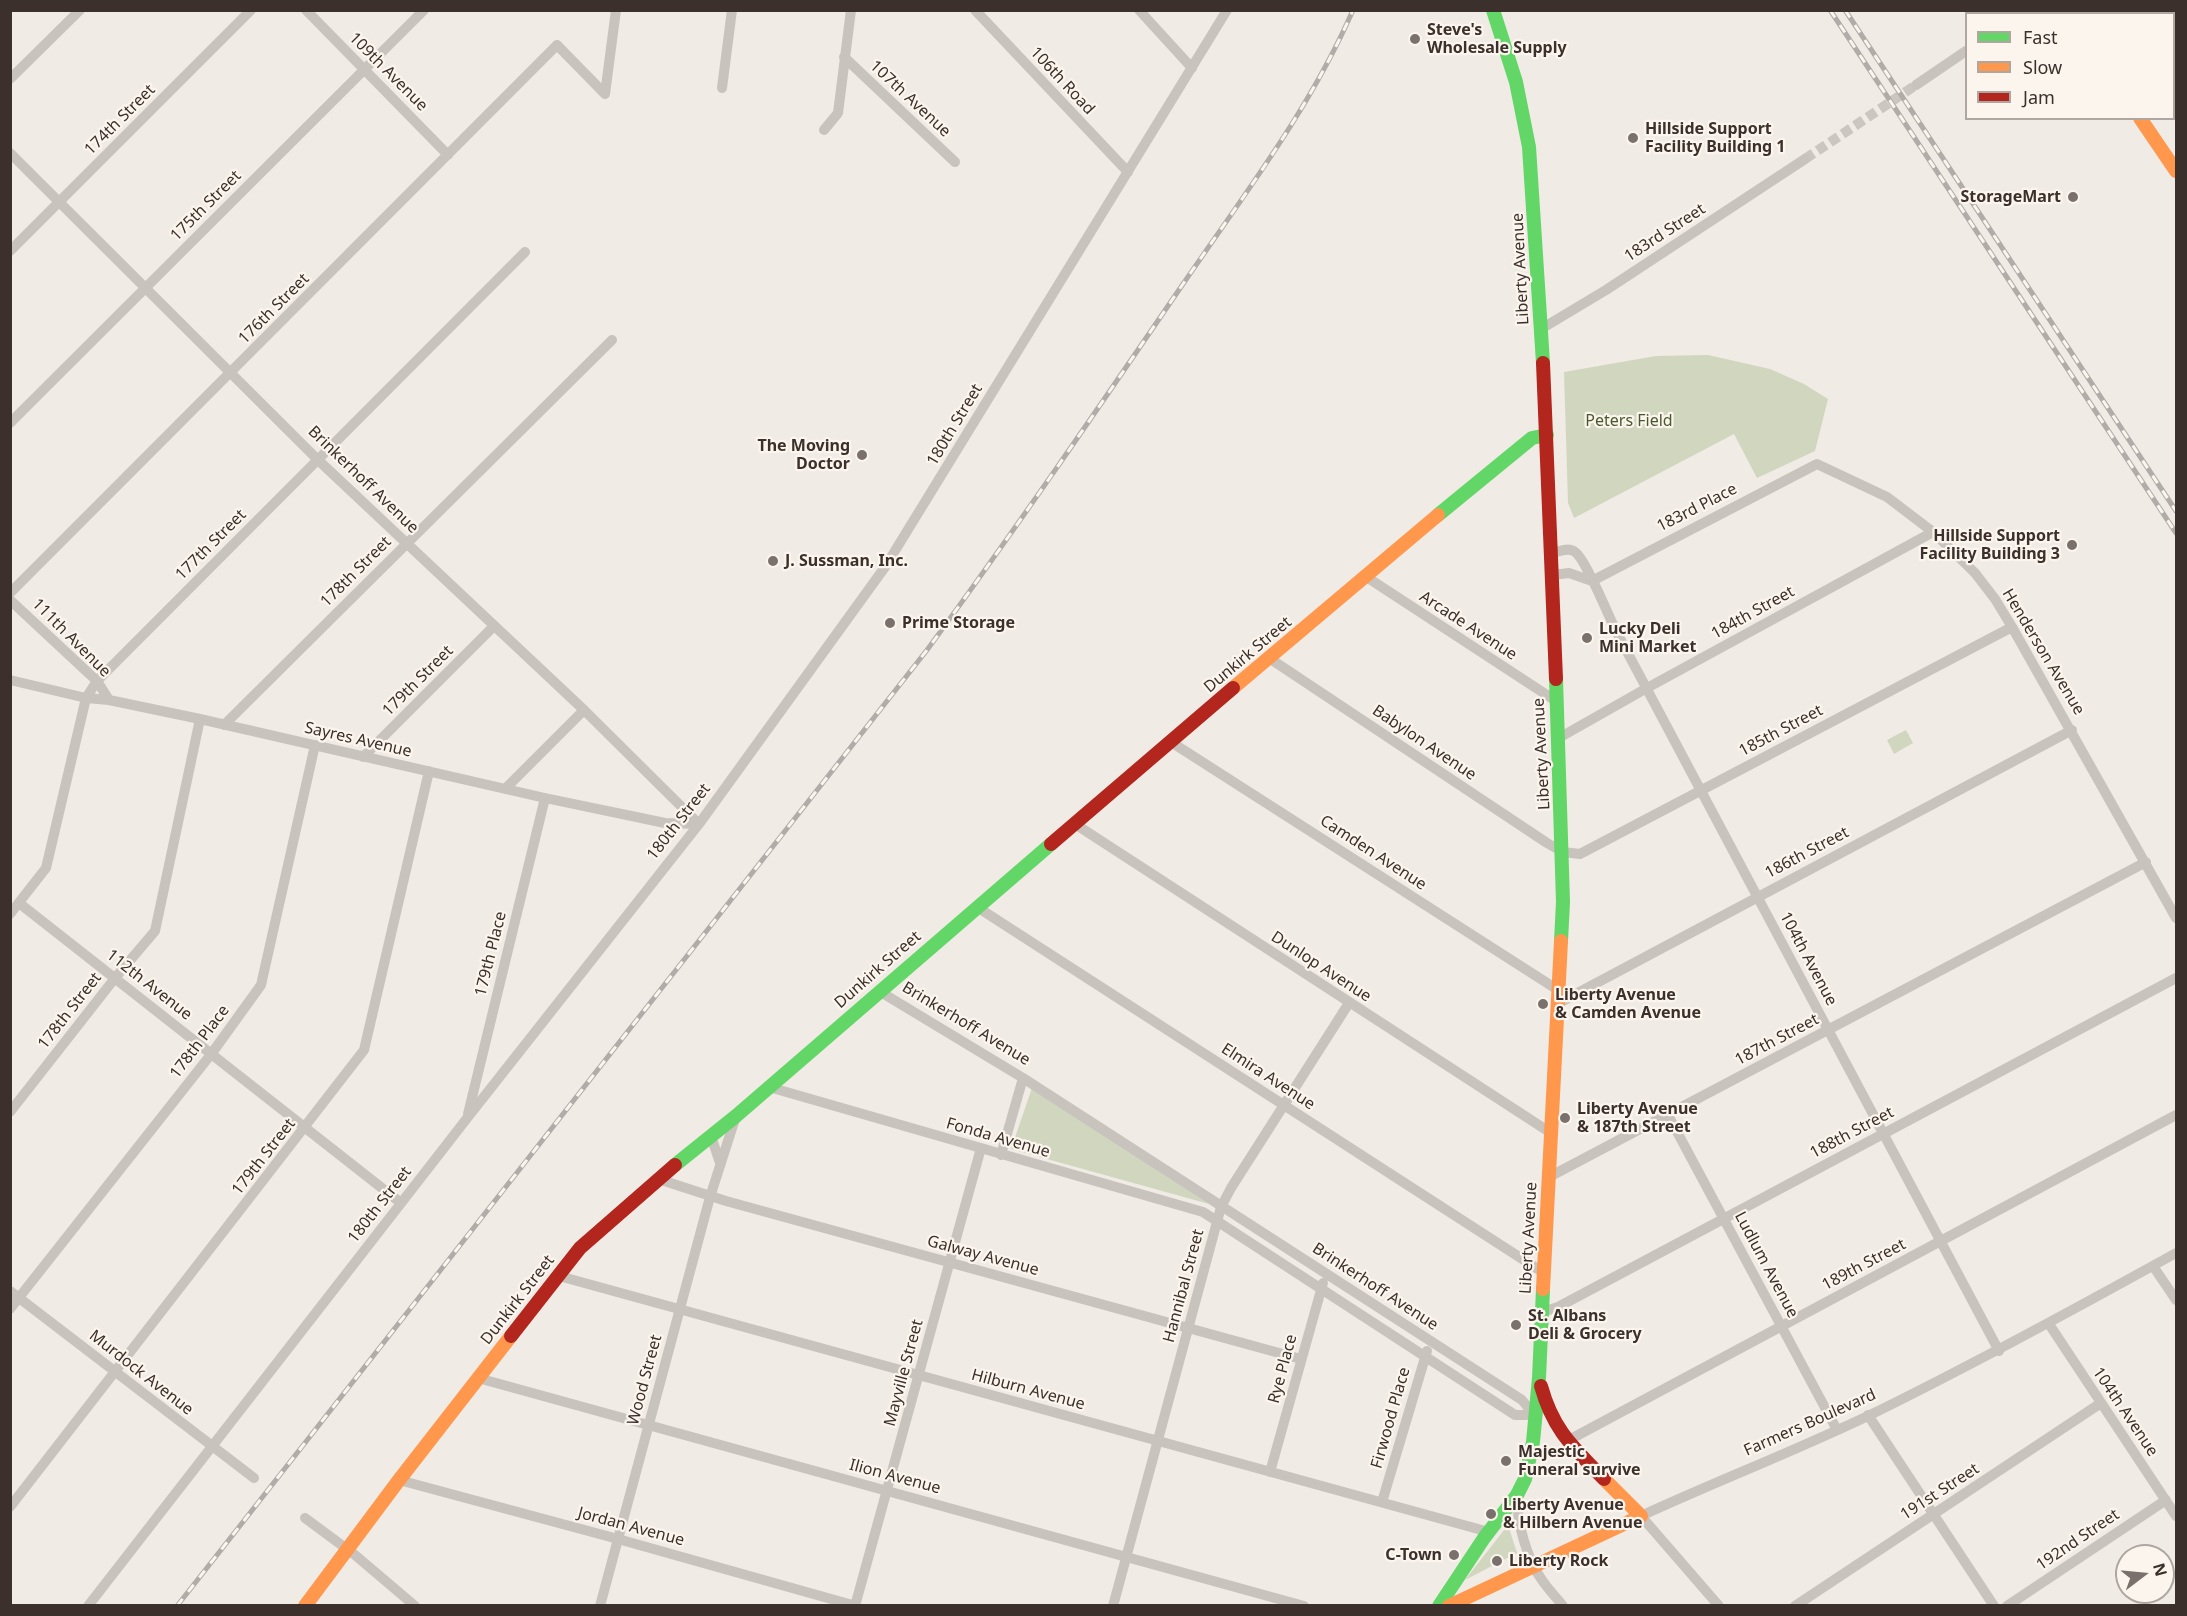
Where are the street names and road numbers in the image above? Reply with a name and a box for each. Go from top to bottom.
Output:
street label: 109th Avenue [345,29,431,115]
street label: 106th Road [1026,43,1098,119]
street label: 107th Avenue [866,57,954,141]
street label: 174th Street [81,81,159,159]
street label: 175th Street [167,167,245,245]
street label: 183rd Street [1621,200,1709,266]
street label: Liberty Avenue [1508,212,1534,326]
street label: 176th Street [235,270,313,348]
street label: 180th Street [923,381,987,469]
street label: Brinkerhoff Avenue [304,422,422,538]
street label: 183rd Place [1654,480,1740,536]
street label: 177th Street [172,506,250,584]
street label: 178th Street [317,533,395,611]
street label: 184th Street [1708,582,1798,644]
street label: Henderson Avenue [1998,585,2088,719]
street label: Arcade Avenue [1416,587,1520,665]
street label: 111th Avenue [28,595,114,681]
street label: Dunkirk Street [1200,613,1296,697]
street label: 179th Street [379,642,457,720]
street label: Liberty Avenue [1529,697,1555,811]
street label: Babylon Avenue [1368,701,1480,785]
street label: 185th Street [1736,701,1826,761]
street label: Sayres Avenue [303,718,413,762]
street label: 180th Street [643,780,715,864]
street label: Camden Avenue [1316,811,1430,895]
street label: 186th Street [1762,823,1852,883]
street label: 104th Avenue [1775,909,1841,1009]
street label: 179th Place [471,910,511,998]
street label: Dunkirk Street [831,927,925,1013]
street label: Dunlop Avenue [1267,928,1375,1006]
street label: 112th Avenue [102,946,196,1024]
street label: 178th Street [34,969,106,1053]
street label: Brinkerhoff Avenue [898,978,1034,1070]
street label: 178th Place [166,1002,234,1082]
street label: 187th Street [1732,1010,1822,1070]
street label: Elmira Avenue [1218,1040,1318,1114]
street label: 188th Street [1807,1103,1897,1163]
street label: Fonda Avenue [944,1114,1052,1162]
street label: 179th Street [228,1115,300,1199]
street label: 180th Street [344,1163,416,1247]
street label: Liberty Avenue [1516,1181,1542,1295]
street label: Ludlum Avenue [1730,1209,1802,1321]
street label: Hannibal Street [1160,1227,1208,1345]
street label: Galway Avenue [925,1232,1041,1280]
street label: 189th Street [1819,1235,1909,1295]
street label: Brinkerhoff Avenue [1309,1239,1441,1335]
street label: Dunkirk Street [477,1251,559,1349]
street label: Mayville Street [880,1317,928,1429]
street label: Murdock Avenue [85,1326,197,1420]
street label: Rye Place [1265,1332,1301,1406]
street label: Wood Street [624,1333,666,1427]
street label: 104th Avenue [2088,1364,2162,1460]
street label: Firwood Place [1367,1365,1415,1471]
street label: Hilburn Avenue [969,1366,1087,1414]
street label: Farmers Boulevard [1741,1385,1879,1461]
street label: Ilion Avenue [847,1456,943,1498]
street label: 191st Street [1897,1460,1983,1524]
street label: Jordan Avenue [576,1504,686,1550]
street label: 192nd Street [2033,1505,2123,1575]

